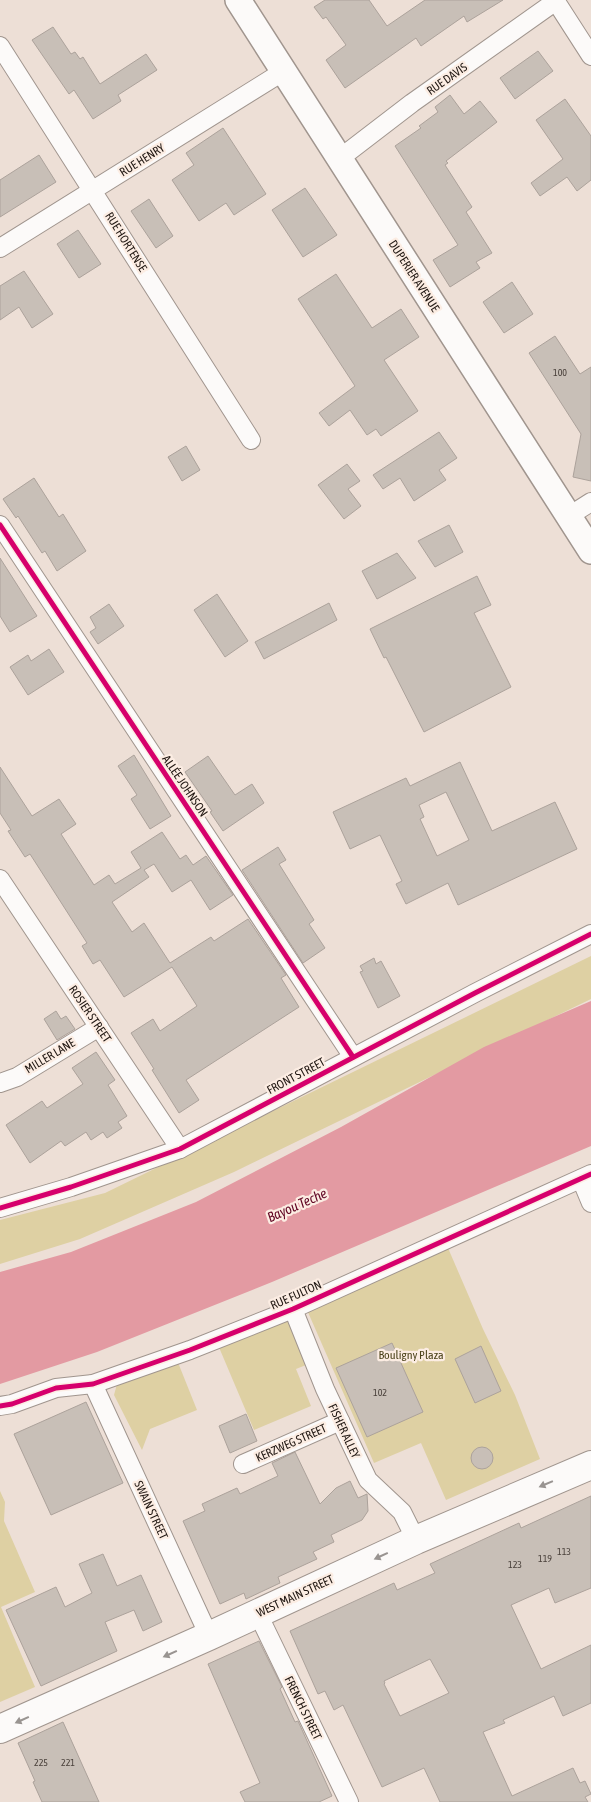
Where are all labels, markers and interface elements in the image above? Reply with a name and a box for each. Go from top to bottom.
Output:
street label: RUE DAVIS [424,60,470,98]
street label: RUE HENRY [117,140,168,179]
street label: RUE HORTENSE [102,210,150,274]
street label: DUPERIER AVENUE [386,238,442,314]
house number: 100 [553,367,567,378]
street label: ALLÉE JOHNSON [159,753,211,819]
street label: ROSIER STREET [66,983,115,1046]
street label: MILLER LANE [22,1036,78,1076]
street label: FRONT STREET [265,1055,328,1097]
water label: Bayou Teche [265,1185,329,1225]
street label: RUE FULTON [268,1278,324,1312]
park label: Bouligny Plaza [378,1348,444,1362]
house number: 102 [373,1387,387,1398]
street label: FISHER ALLEY [325,1402,363,1461]
street label: KERZWEG STREET [253,1421,329,1465]
street label: SWAIN STREET [131,1479,171,1542]
one-way arrow [539,1481,553,1489]
house number: 113 [557,1546,571,1557]
one-way arrow [374,1552,388,1560]
house number: 119 [538,1553,552,1564]
house number: 123 [508,1559,522,1570]
street label: WEST MAIN STREET [254,1572,336,1620]
one-way arrow [163,1650,177,1658]
street label: FRENCH STREET [282,1674,325,1743]
one-way arrow [15,1716,29,1724]
house number: 225 [34,1757,48,1768]
house number: 221 [61,1757,75,1768]

